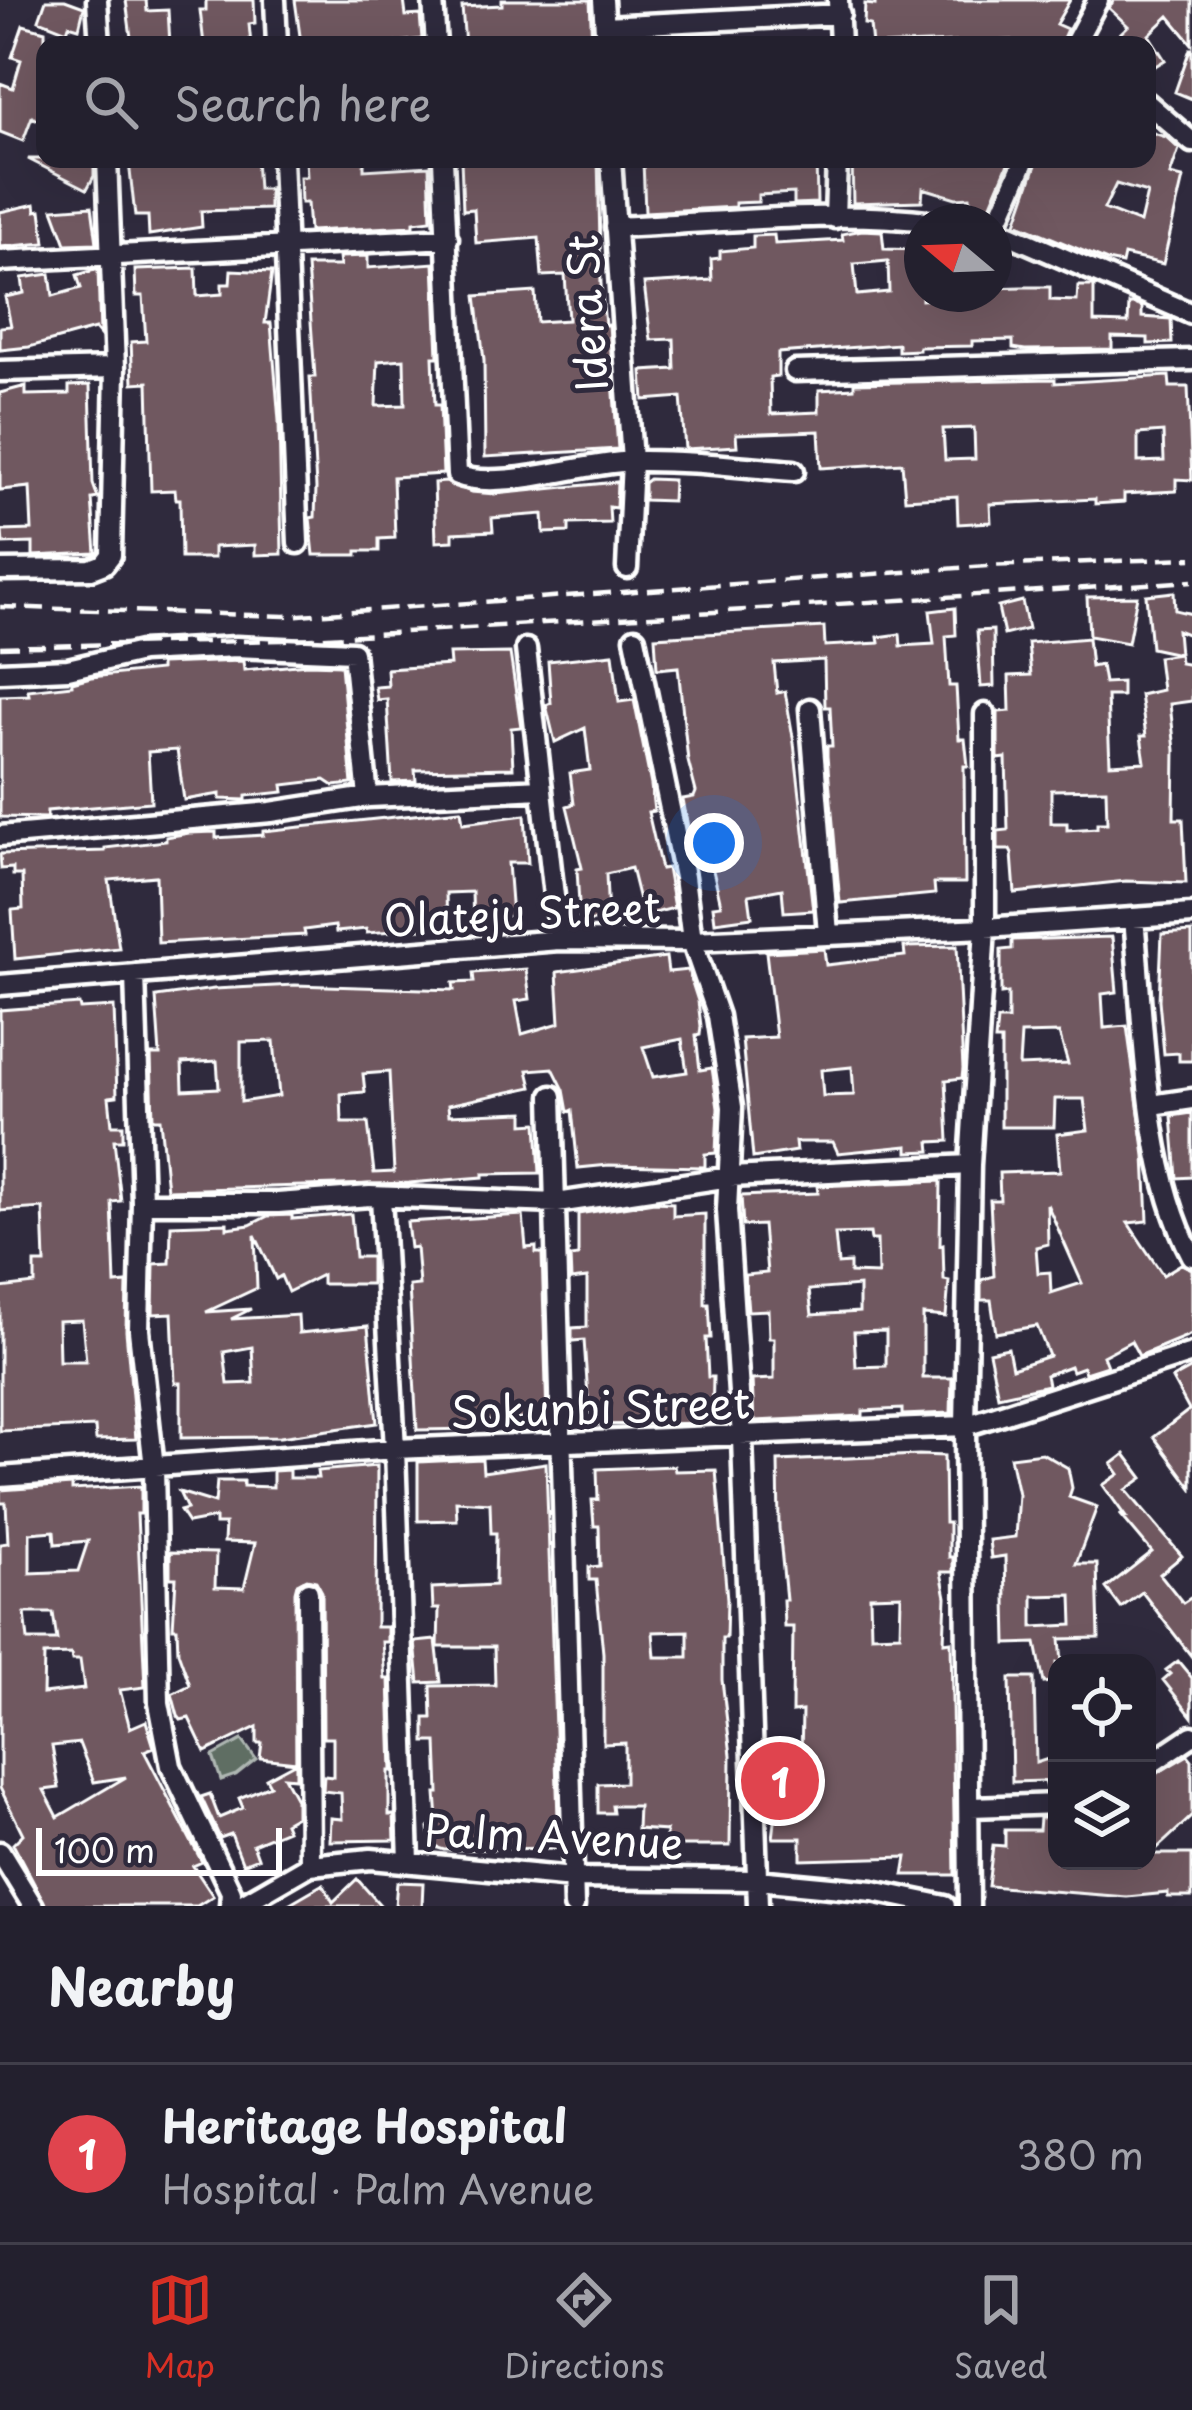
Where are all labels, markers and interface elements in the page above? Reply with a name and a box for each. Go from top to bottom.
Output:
search box [36,36,1156,168]
text: Search here [174,68,431,136]
icon: search [78,69,144,135]
north arrow [904,204,1012,312]
street label: Idera St [548,232,622,394]
your location [684,813,744,873]
street label: Olateju Street [382,873,662,951]
street label: Sokunbi Street [449,1369,751,1443]
map controls [1048,1654,1156,1870]
button: locate [1048,1654,1156,1762]
pin: 1 [741,1736,819,1826]
button: layers [1048,1762,1156,1870]
street label: Palm Avenue [423,1797,685,1873]
scale bar [36,1822,282,1875]
text: 100 m [54,1824,155,1874]
text: Nearby [48,1946,235,2023]
text: Heritage Hospital [162,2090,567,2158]
text: 1 [78,2124,96,2183]
text: 380 m [1016,2124,1144,2183]
text: Hospital · Palm Avenue [162,2158,594,2217]
tab: Map [145,2267,215,2389]
tab: Directions [504,2267,665,2389]
tab: Saved [954,2267,1047,2389]

